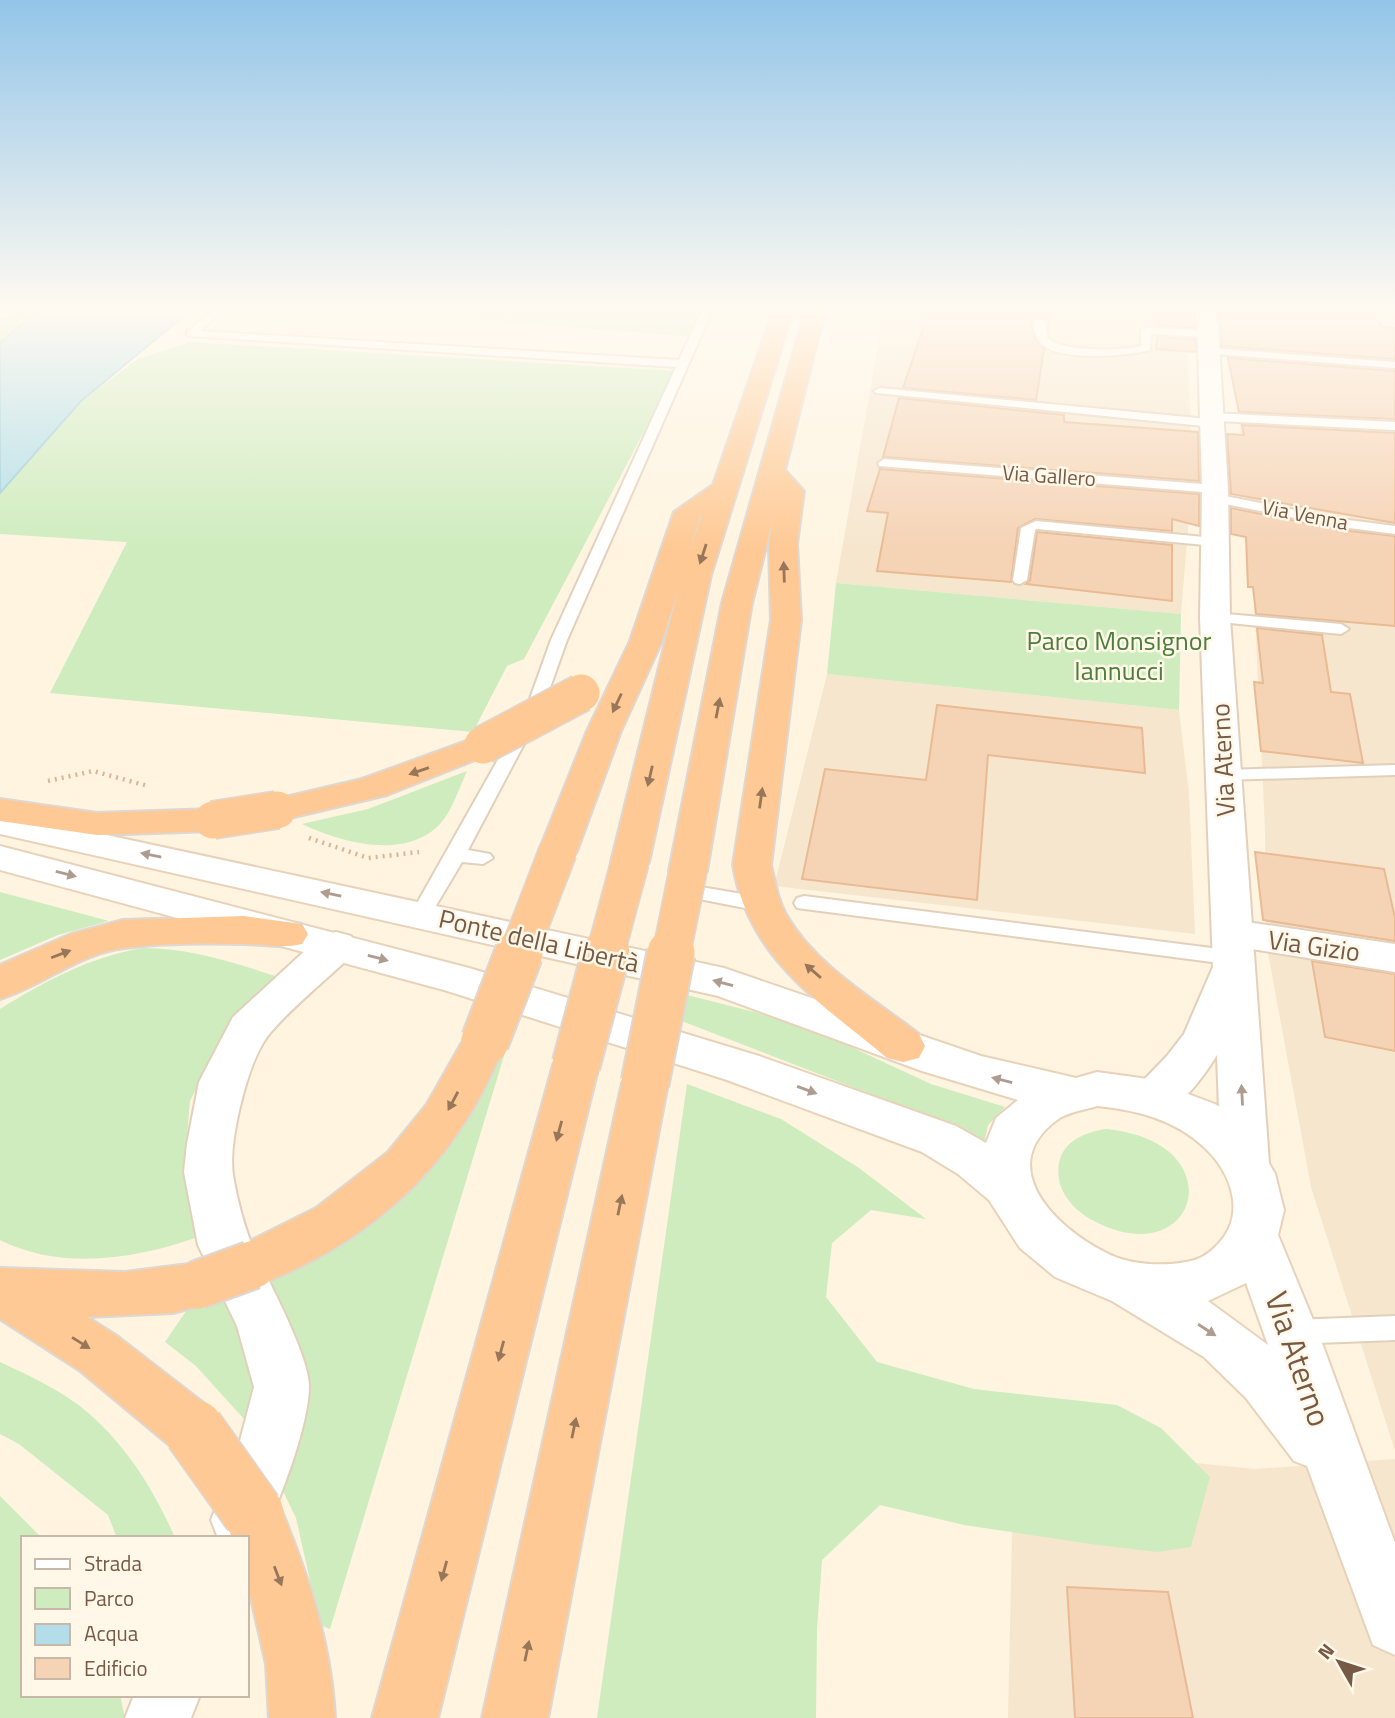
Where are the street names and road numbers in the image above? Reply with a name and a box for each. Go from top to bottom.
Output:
street label: Via Gallero [1001,456,1097,494]
street label: Via Venna [1259,490,1352,538]
street label: Via Aterno [1200,702,1245,818]
street label: Ponte della Libertà [435,898,643,983]
street label: Via Gizio [1266,920,1363,971]
street label: Via Aterno [1253,1285,1344,1433]

